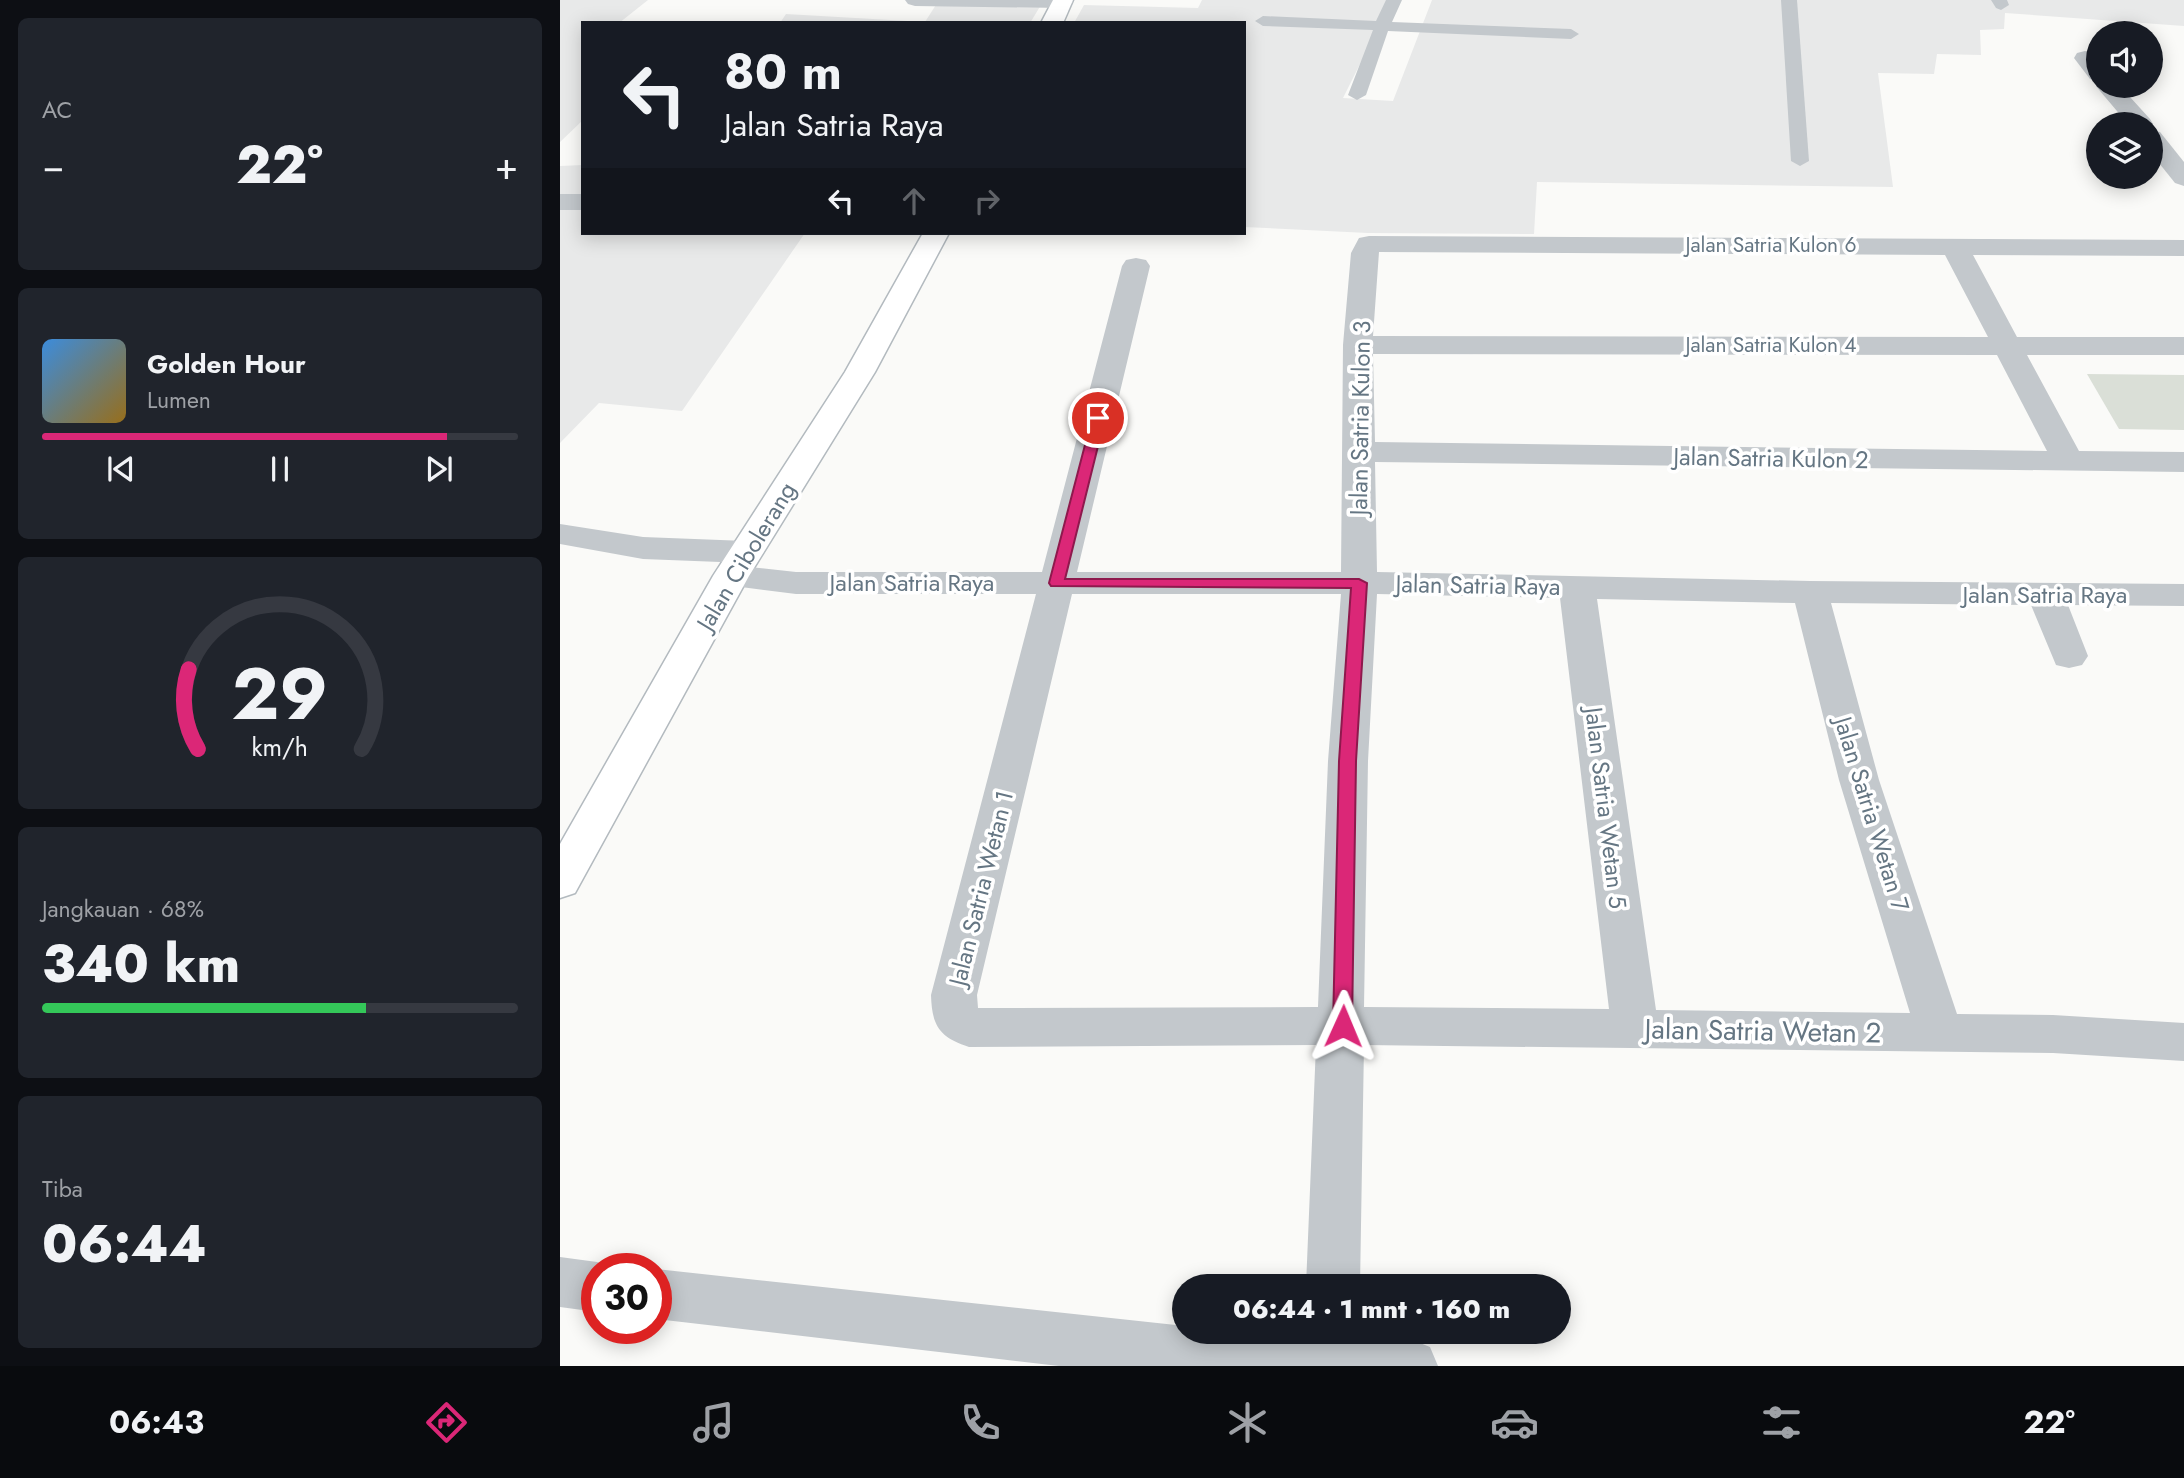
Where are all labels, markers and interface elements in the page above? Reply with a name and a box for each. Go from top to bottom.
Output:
map controls [2086,21,2163,189]
button: sound [2086,21,2163,98]
text: 80 m [724,37,842,107]
icon: left [609,49,700,140]
text: AC [42,93,72,127]
text: Jalan Satria Raya [724,102,944,148]
button: layers [2086,112,2163,189]
text: 22° [236,127,323,203]
text: − [42,138,64,193]
text: + [495,138,518,193]
icon: left [822,182,860,220]
icon: ahead [895,182,933,220]
icon: right [968,182,1006,220]
street label: Jalan Satria Kulon 6 [1682,230,1857,260]
street label: Jalan Satria Kulon 3 [1341,320,1379,519]
street label: Jalan Satria Kulon 4 [1682,330,1857,360]
text: Golden Hour [147,345,306,383]
text: Lumen [147,383,211,417]
pin [1068,388,1128,448]
icon: arrive [1079,399,1117,437]
street label: Jalan Satria Kulon 2 [1670,439,1869,477]
icon: previous [102,450,140,488]
icon: pause [261,450,299,488]
icon: next [420,450,458,488]
street label: Jalan Cibolerang [686,475,804,639]
street label: Jalan Satria Raya [827,565,994,600]
street label: Jalan Satria Raya [1392,566,1561,604]
street label: Jalan Satria Raya [1960,577,2127,612]
text: 29 [232,641,328,746]
street label: Jalan Satria Wetan 5 [1576,702,1636,911]
street label: Jalan Satria Wetan 7 [1825,710,1918,916]
text: km/h [252,729,308,765]
street label: Jalan Satria Wetan 1 [939,787,1022,992]
text: Jangkauan · 68% [42,892,204,926]
text: 340 km [42,926,240,1002]
position arrow [1306,989,1380,1063]
street label: Jalan Satria Wetan 2 [1640,1008,1882,1054]
text: Tiba [42,1172,83,1206]
text: 06:44 [42,1206,207,1282]
speed limit sign: 30 [581,1253,672,1344]
text: 06:44 · 1 mnt · 160 m [1233,1290,1510,1328]
icon: directions [422,1398,471,1447]
icon: music [689,1398,738,1447]
icon: phone [956,1398,1005,1447]
icon: climate [1223,1398,1272,1447]
icon: car [1490,1398,1539,1447]
icon: filters [1757,1398,1806,1447]
text: 06:43 [109,1399,204,1445]
text: 22° [2024,1399,2075,1445]

